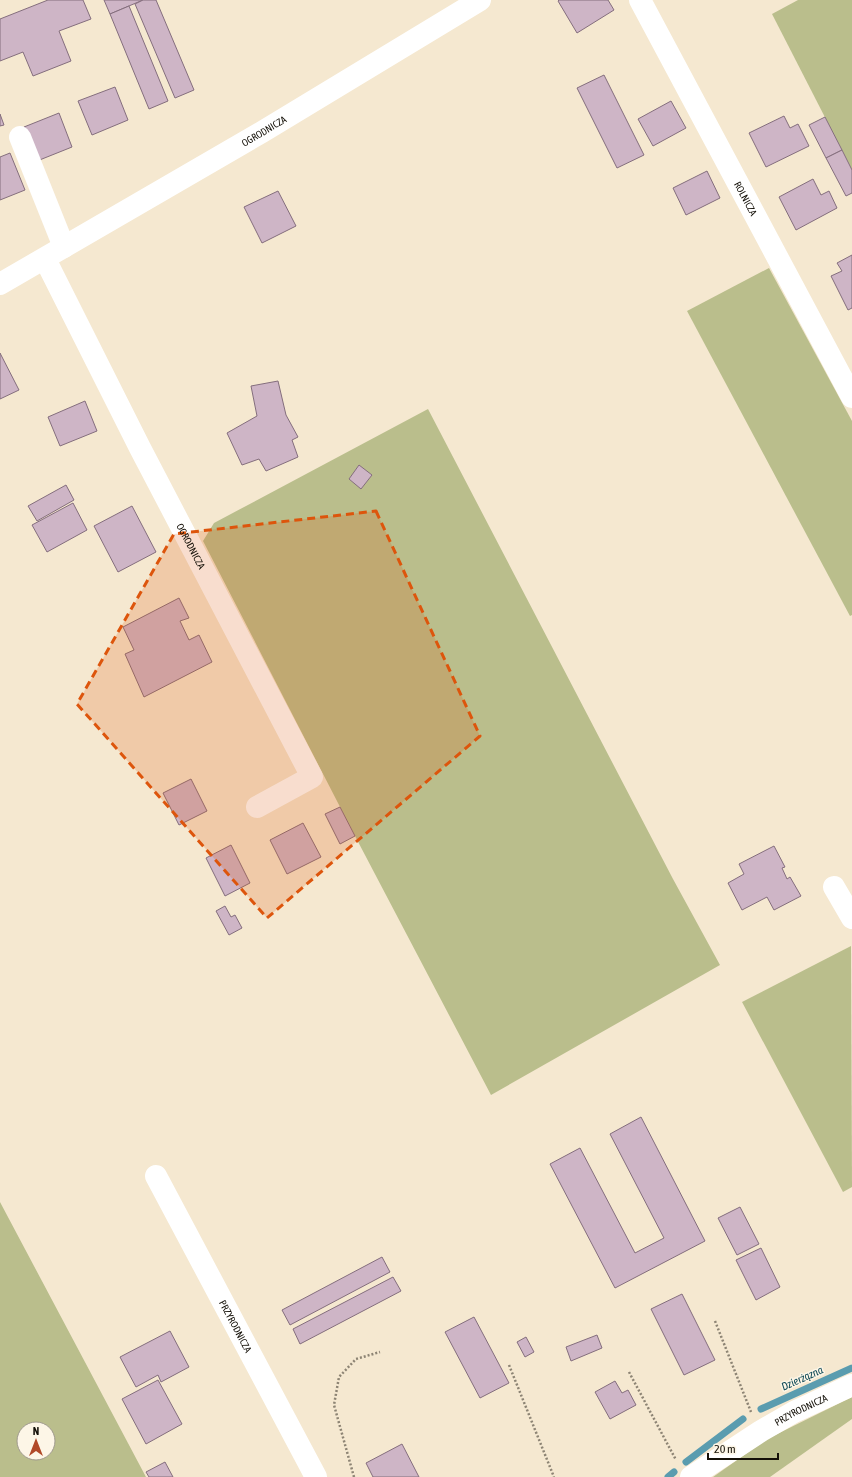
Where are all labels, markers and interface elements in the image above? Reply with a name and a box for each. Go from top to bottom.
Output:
street label: OGRODNICZA [240,114,288,149]
street label: ROLNICZA [732,180,759,218]
street label: OGRODNICZA [174,521,207,571]
street label: PRZYRODNICZA [217,1298,254,1354]
water label: Dzierżązna [779,1364,825,1392]
street label: PRZYRODNICZA [773,1392,829,1428]
north arrow [16,1421,56,1461]
text: N [33,1425,39,1437]
scale bar [708,1435,778,1461]
text: 20 m [714,1442,736,1456]

